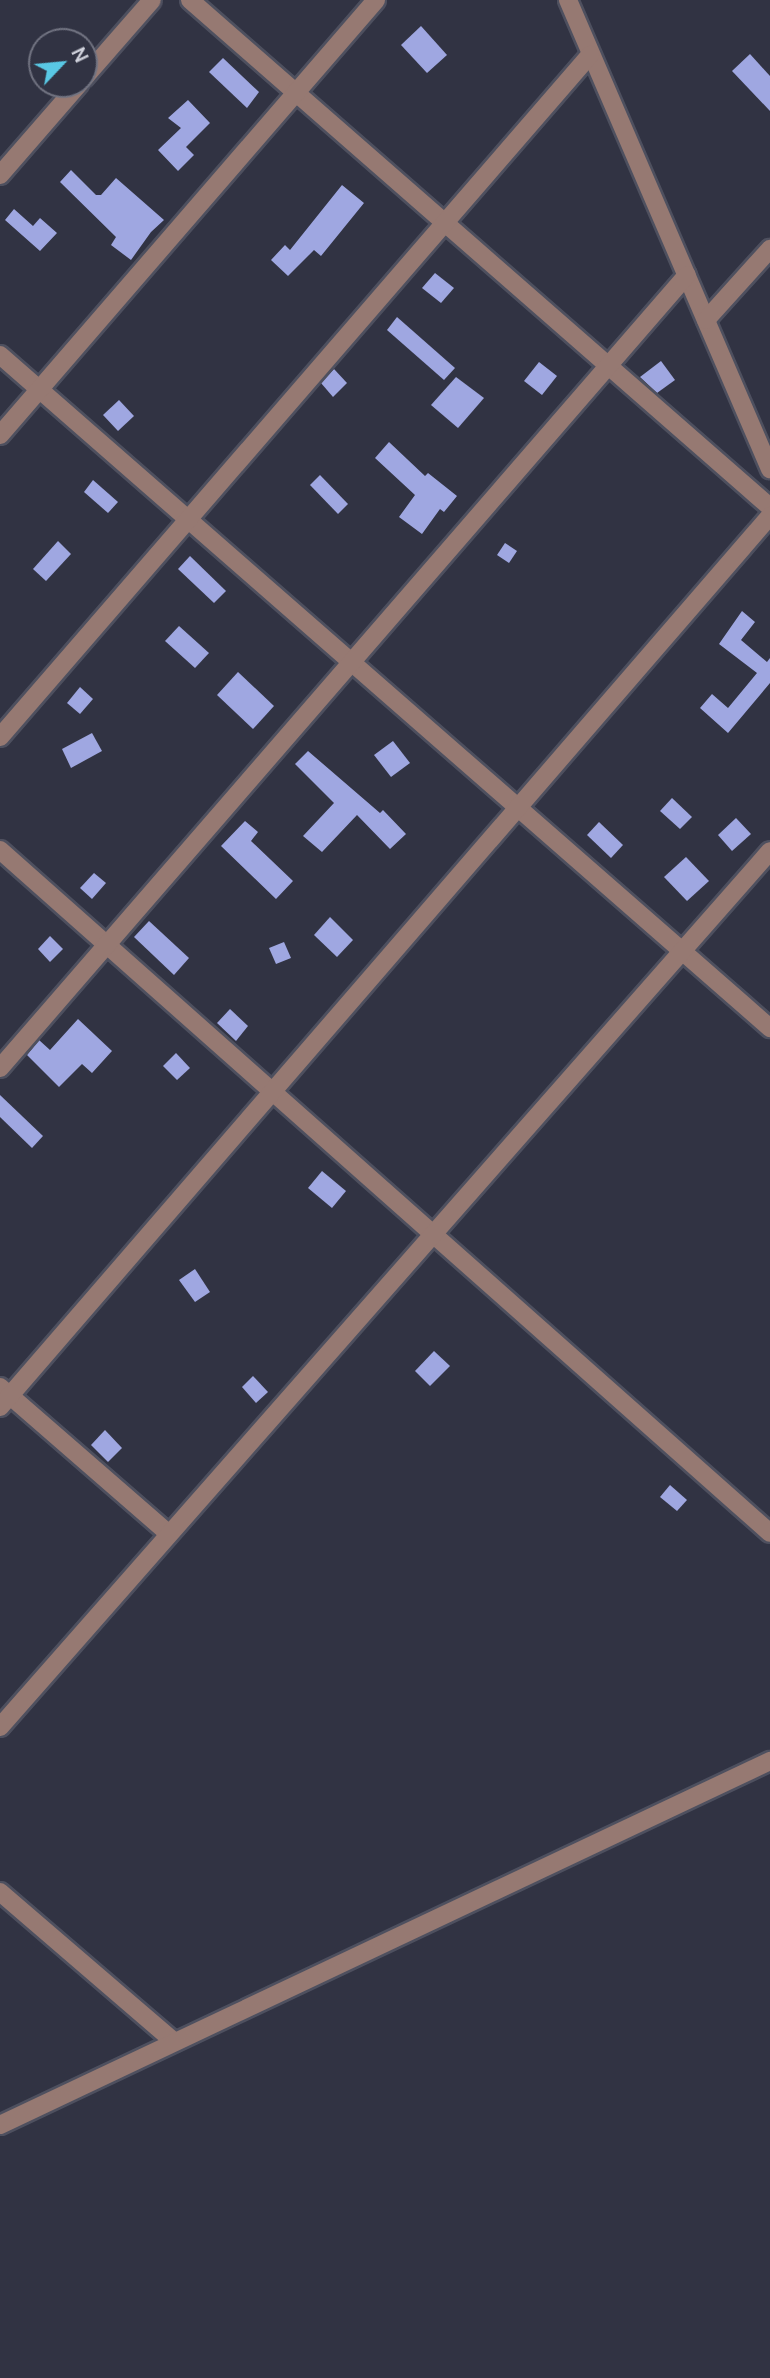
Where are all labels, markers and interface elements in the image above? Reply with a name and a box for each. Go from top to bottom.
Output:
north arrow [28,28,98,98]
text: N [65,43,95,67]

